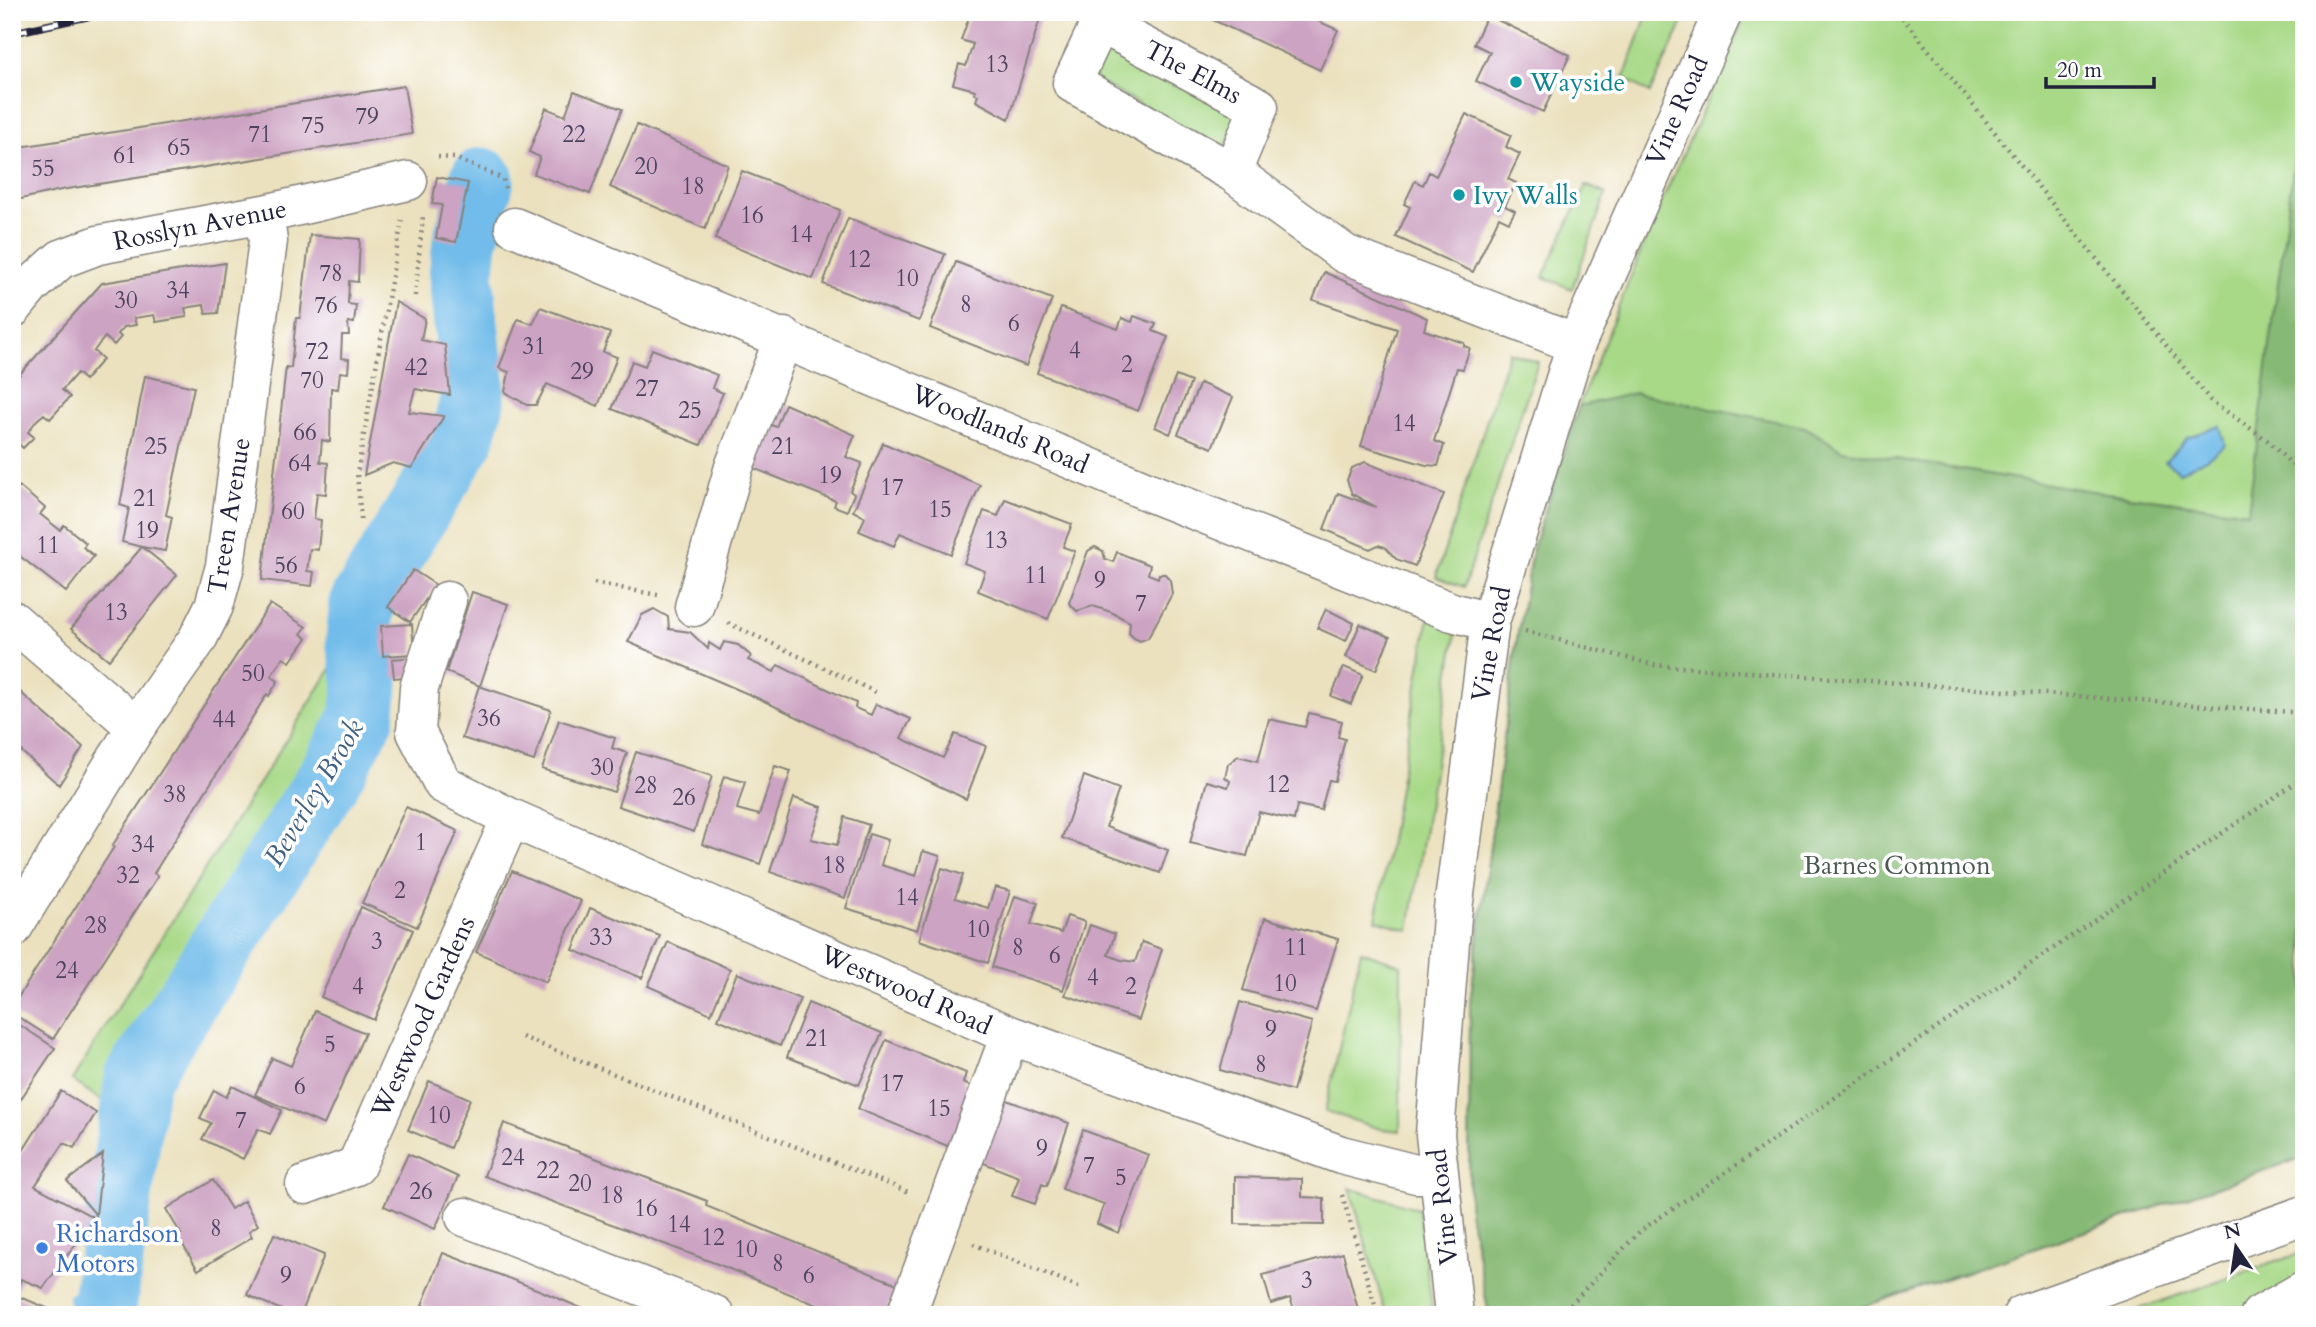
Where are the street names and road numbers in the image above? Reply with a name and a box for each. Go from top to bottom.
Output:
street label: The Elms [1138,32,1248,112]
street label: Vine Road [1637,50,1717,172]
street label: Rosslyn Avenue [110,191,290,259]
street label: Woodlands Road [905,375,1094,482]
street label: Treen Avenue [199,435,259,597]
street label: Vine Road [1463,583,1519,705]
street label: Westwood Gardens [362,910,483,1124]
street label: Westwood Road [814,936,997,1044]
street label: Vine Road [1419,1147,1467,1267]

